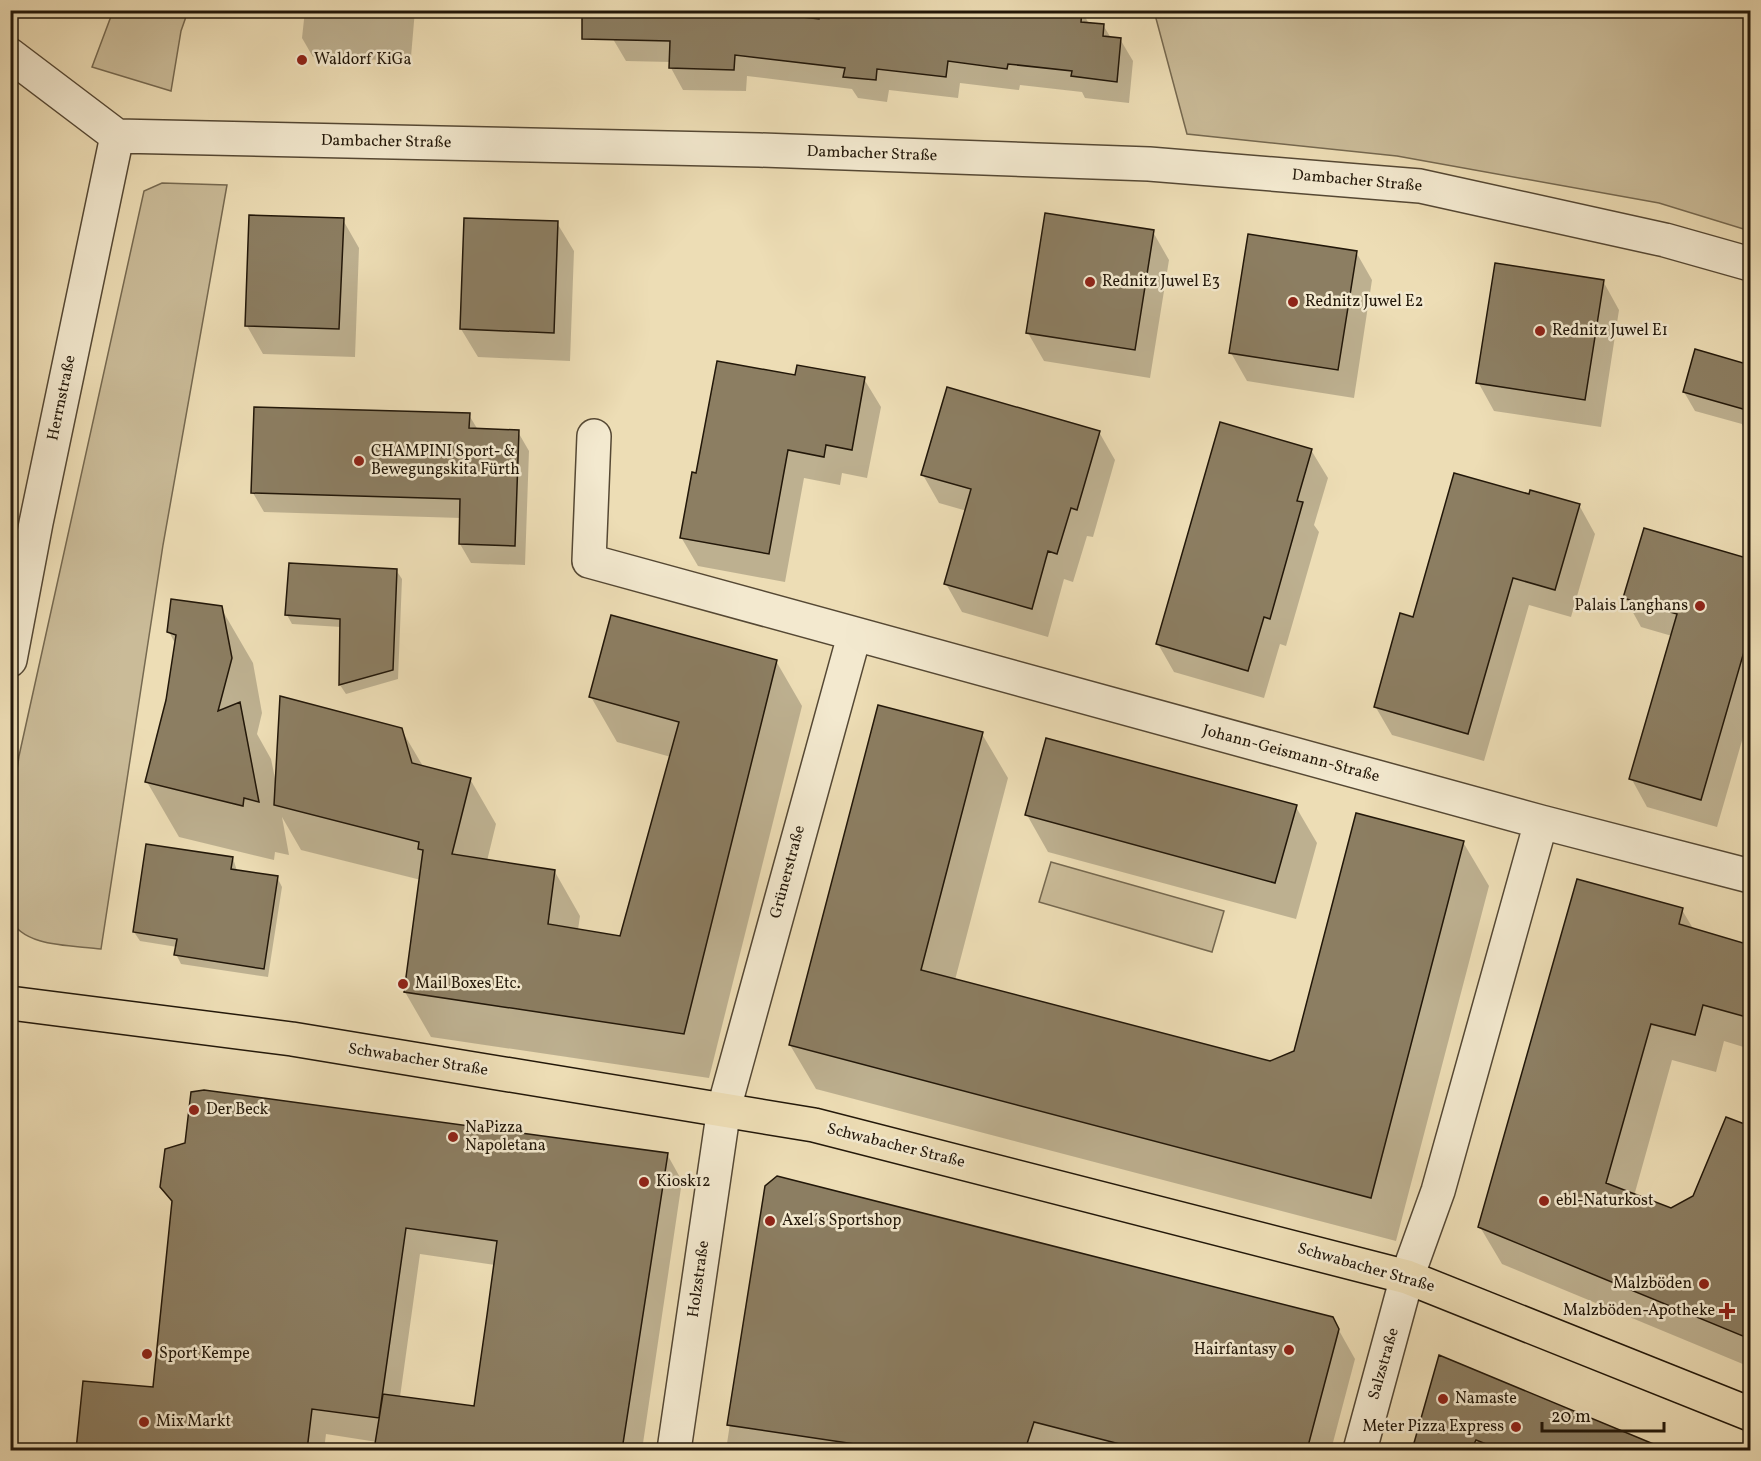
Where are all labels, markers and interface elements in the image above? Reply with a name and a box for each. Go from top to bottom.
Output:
place label: Waldorf KiGa [314,49,412,71]
marker: Waldorf KiGa [295,53,309,67]
street label: Dambacher Straße [321,130,451,154]
street label: Dambacher Straße [806,141,938,167]
street label: Dambacher Straße [1291,164,1423,198]
place label: Rednitz Juwel E3 [1102,271,1220,293]
marker: Rednitz Juwel E3 [1083,275,1097,289]
place label: Rednitz Juwel E2 [1305,291,1423,313]
marker: Rednitz Juwel E2 [1286,295,1300,309]
place label: Rednitz Juwel E1 [1552,320,1668,342]
marker: Rednitz Juwel E1 [1533,324,1547,338]
street label: Herrnstraße [42,353,82,443]
place label: CHAMPINI Sport- & Bewegungskita Fürth [371,441,520,481]
marker: CHAMPINI Sport- & Bewegungskita Fürth [352,454,366,468]
place label: Palais Langhans [1575,595,1688,617]
marker: Palais Langhans [1693,599,1707,613]
street label: Johann-Geismann-Straße [1200,720,1382,788]
street label: Grünerstraße [765,823,811,921]
place label: Mail Boxes Etc. [415,973,520,995]
marker: Mail Boxes Etc. [396,977,410,991]
street label: Schwabacher Straße [346,1038,490,1082]
place label: Der Beck [206,1099,268,1121]
marker: Der Beck [187,1103,201,1117]
place label: NaPizza Napoletana [465,1117,546,1157]
street label: Schwabacher Straße [825,1118,967,1174]
marker: NaPizza Napoletana [446,1130,460,1144]
place label: Kiosk12 [656,1171,711,1193]
marker: Kiosk12 [637,1175,651,1189]
place label: ebl-Naturkost [1556,1190,1654,1212]
marker: ebl-Naturkost [1537,1194,1551,1208]
place label: Axel´s Sportshop [782,1210,901,1232]
marker: Axel´s Sportshop [763,1214,777,1228]
street label: Schwabacher Straße [1295,1238,1437,1298]
street label: Holzstraße [683,1239,715,1319]
place label: Malzböden [1613,1273,1692,1295]
marker: Malzböden [1697,1277,1711,1291]
place label: Malzböden-Apotheke [1563,1300,1715,1322]
marker: Malzböden-Apotheke [1720,1304,1734,1318]
street label: Salzstraße [1363,1325,1405,1403]
place label: Hairfantasy [1194,1339,1277,1361]
place label: Sport Kempe [159,1343,250,1365]
marker: Hairfantasy [1282,1343,1296,1357]
marker: Sport Kempe [140,1347,154,1361]
place label: Namaste [1455,1388,1517,1410]
marker: Namaste [1436,1392,1450,1406]
scale bar [1542,1395,1664,1433]
text: 20 m [1551,1405,1591,1430]
place label: Mix Markt [156,1411,232,1433]
marker: Mix Markt [137,1415,151,1429]
place label: Meter Pizza Express [1362,1416,1504,1438]
marker: Meter Pizza Express [1509,1420,1523,1434]

